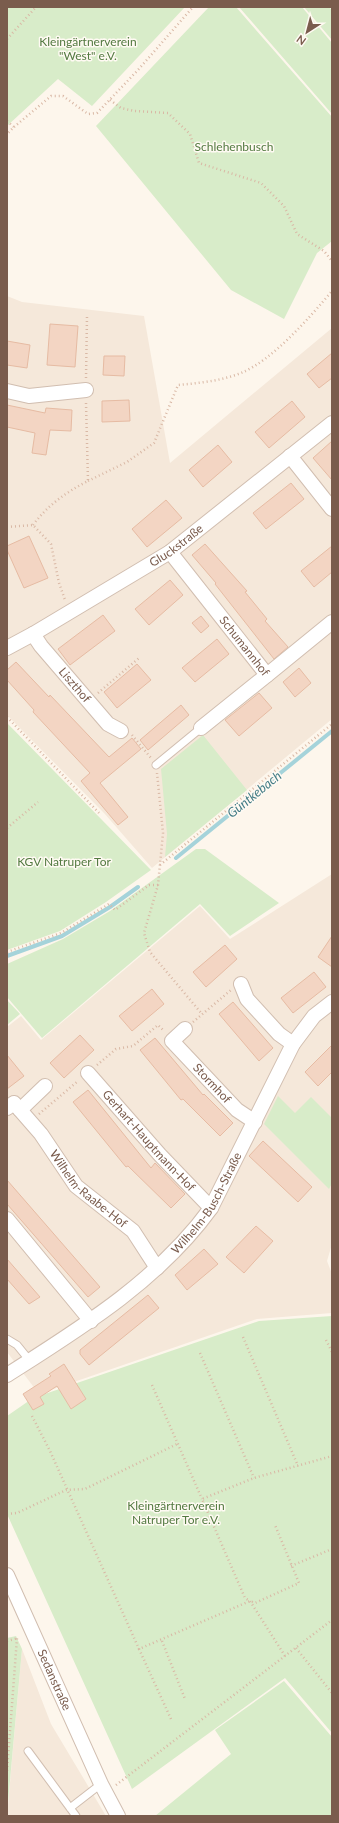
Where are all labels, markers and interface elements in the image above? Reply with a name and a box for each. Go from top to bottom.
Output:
north arrow [287,12,327,52]
text: N [294,33,308,48]
park label: Kleingärtnerverein "West" e.V. [39,34,137,63]
park label: Schlehenbusch [195,139,273,154]
street label: Gluckstraße [146,521,206,570]
street label: Schumannhof [216,613,274,680]
street label: Liszthof [56,664,95,706]
water label: Güntkebach [224,767,285,821]
park label: KGV Natruper Tor [17,854,111,869]
street label: Stormhof [190,1060,235,1107]
street label: Gerhart-Hauptmann-Hof [99,1087,199,1195]
street label: Wilhelm-Raabe-Hof [47,1147,131,1231]
street label: Wilhelm-Busch-Straße [168,1150,245,1257]
park label: Kleingärtnerverein Natruper Tor e.V. [127,1498,225,1527]
street label: Sedanstraße [34,1647,75,1713]

